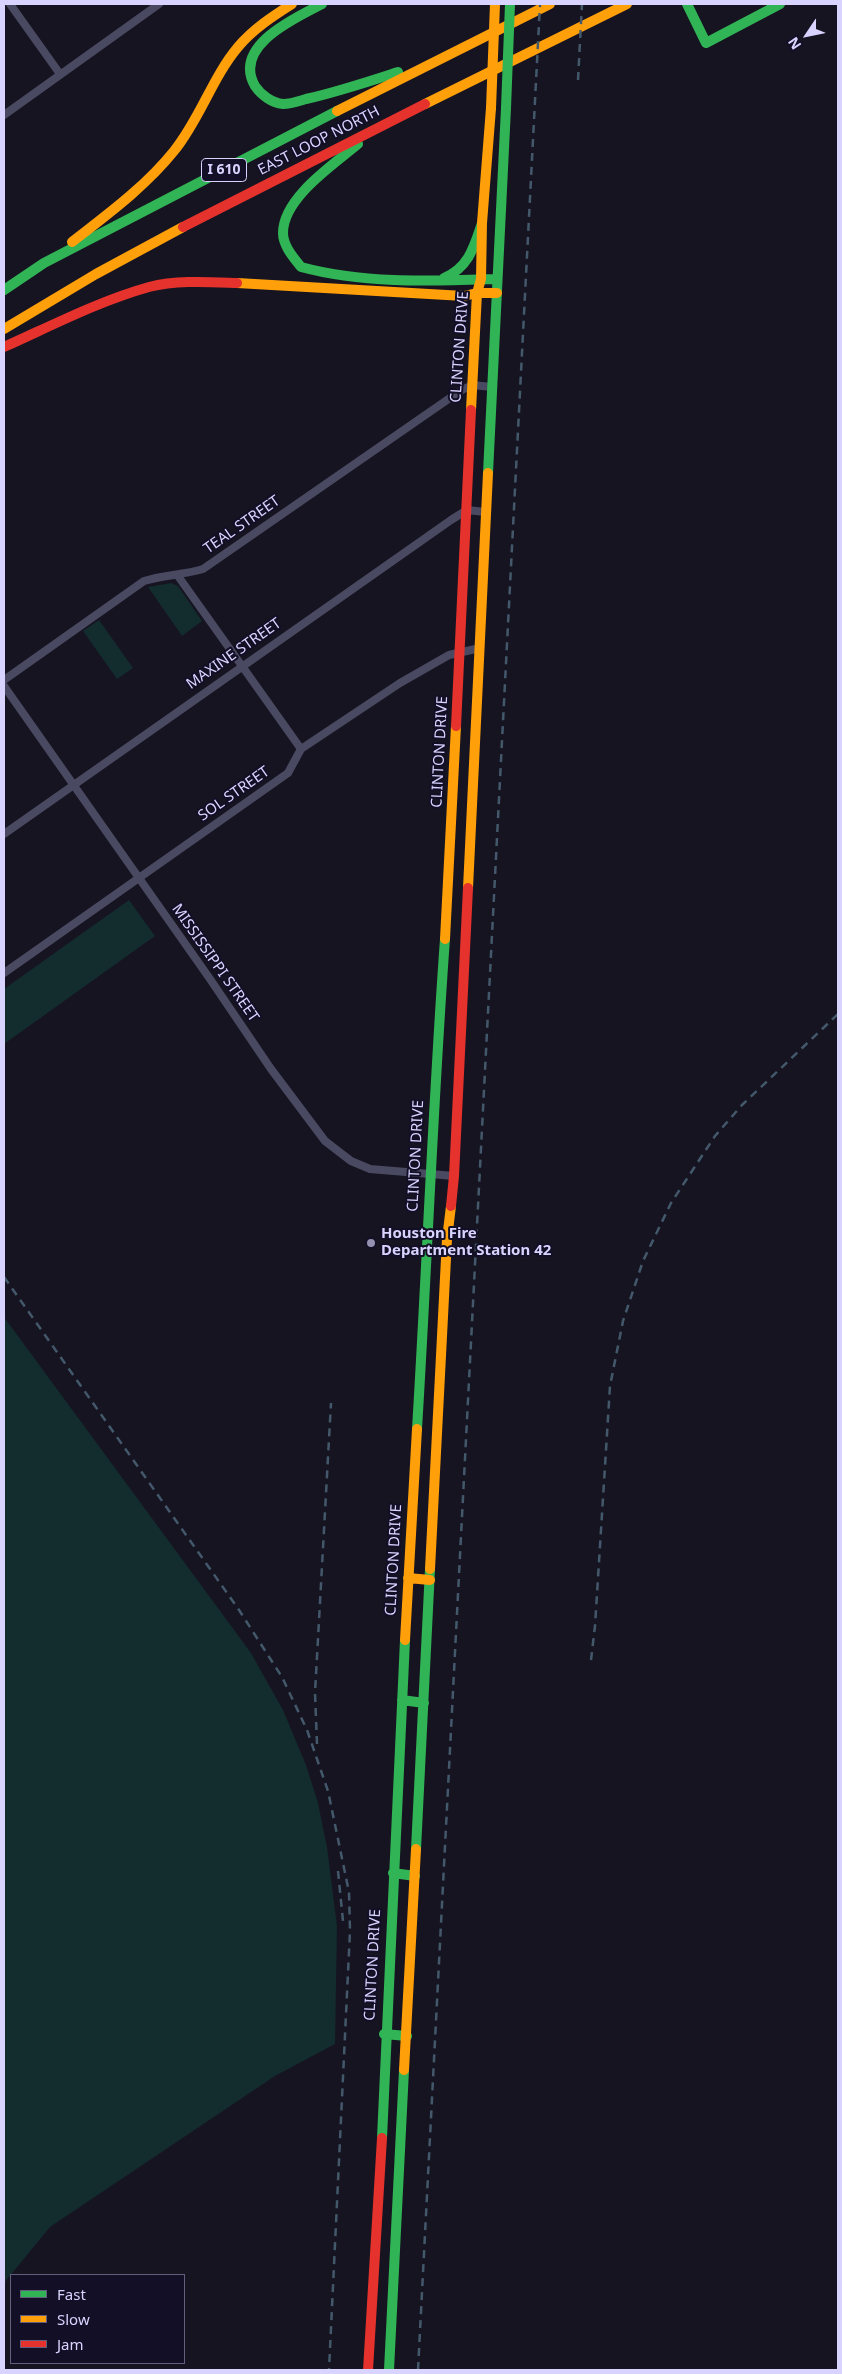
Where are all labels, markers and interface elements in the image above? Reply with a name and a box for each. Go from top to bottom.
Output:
north arrow [782,10,832,60]
text: N [783,34,805,54]
street label: EAST LOOP NORTH [255,103,383,179]
road number: I 610 [202,158,246,182]
street label: CLINTON DRIVE [447,291,473,403]
street label: TEAL STREET [200,492,284,558]
street label: MAXINE STREET [183,615,285,693]
street label: CLINTON DRIVE [428,696,452,808]
street label: SOL STREET [195,763,273,825]
street label: MISSISSIPPI STREET [168,901,262,1025]
street label: CLINTON DRIVE [404,1100,428,1212]
place label: Houston Fire Department Station 42 [381,1225,551,1260]
marker: Houston Fire Department Station 42 [365,1237,377,1249]
street label: CLINTON DRIVE [382,1504,406,1616]
street label: CLINTON DRIVE [361,1909,385,2021]
legend [10,2274,185,2364]
text: Fast [57,2284,86,2304]
text: Slow [57,2309,90,2329]
text: Jam [57,2334,84,2354]

